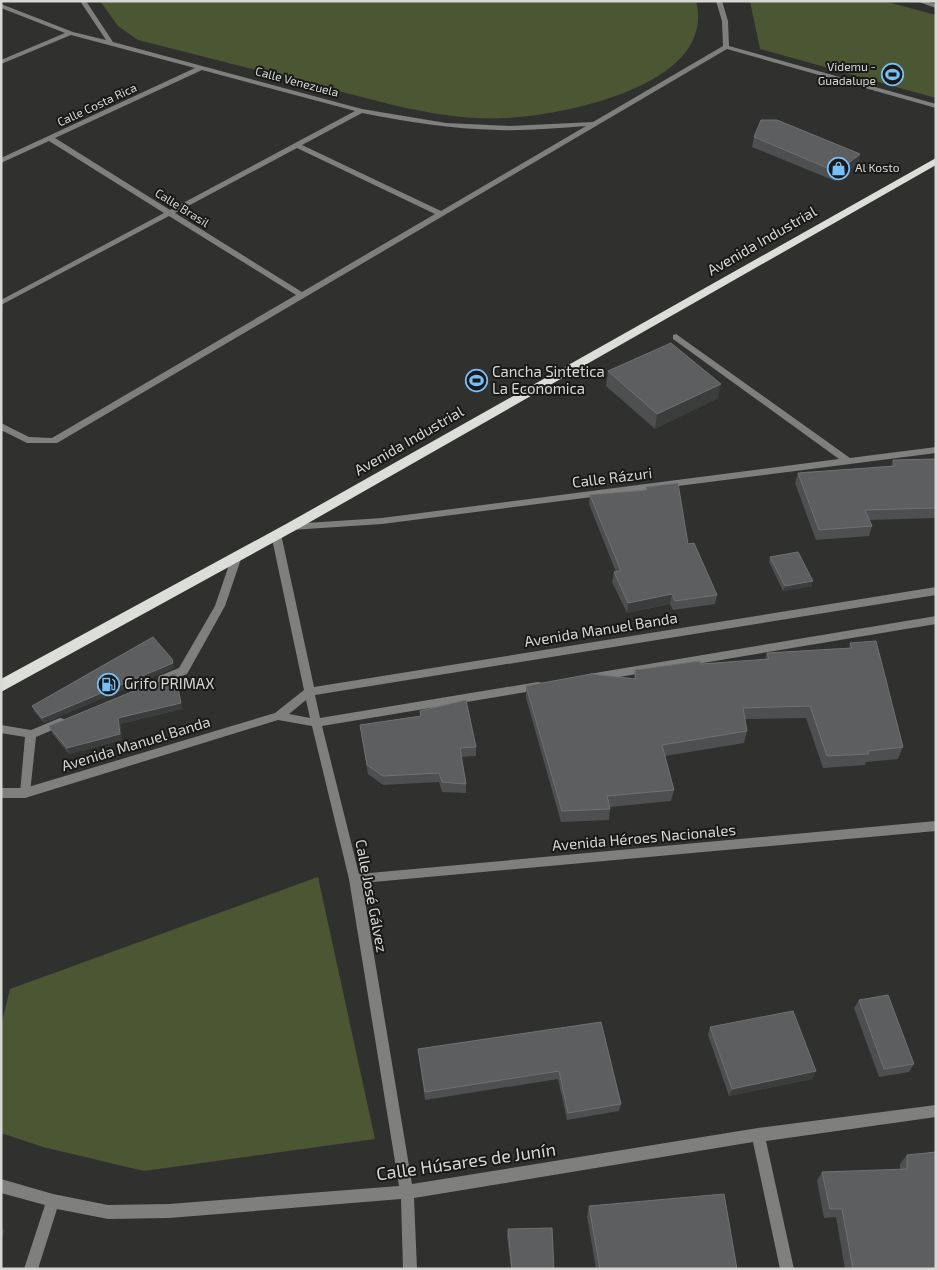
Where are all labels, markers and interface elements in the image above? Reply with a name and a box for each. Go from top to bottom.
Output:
place label: Videmu - Guadalupe [818,59,876,87]
sports icon: Videmu - Guadalupe [880,62,904,86]
street label: Calle Venezuela [254,63,340,99]
street label: Calle Costa Rica [55,80,139,129]
shop icon: Al Kosto [827,156,851,180]
place label: Al Kosto [855,160,900,174]
street label: Calle Brasil [153,185,213,230]
street label: Avenida Industrial [704,201,820,279]
place label: Cancha Sintetica La Economica [492,362,605,397]
sports icon: Cancha Sintetica La Economica [464,369,488,393]
street label: Avenida Industrial [351,401,467,479]
street label: Calle Rázuri [571,463,653,491]
street label: Avenida Manuel Banda [523,608,679,650]
fuel station icon: Grifo PRIMAX [96,672,120,696]
place label: Grifo PRIMAX [124,674,214,692]
street label: Avenida Manuel Banda [59,712,212,774]
street label: Avenida Héroes Nacionales [551,820,737,854]
street label: Calle José Gálvez [352,838,392,954]
street label: Calle Húsares de Junín [375,1138,557,1185]

